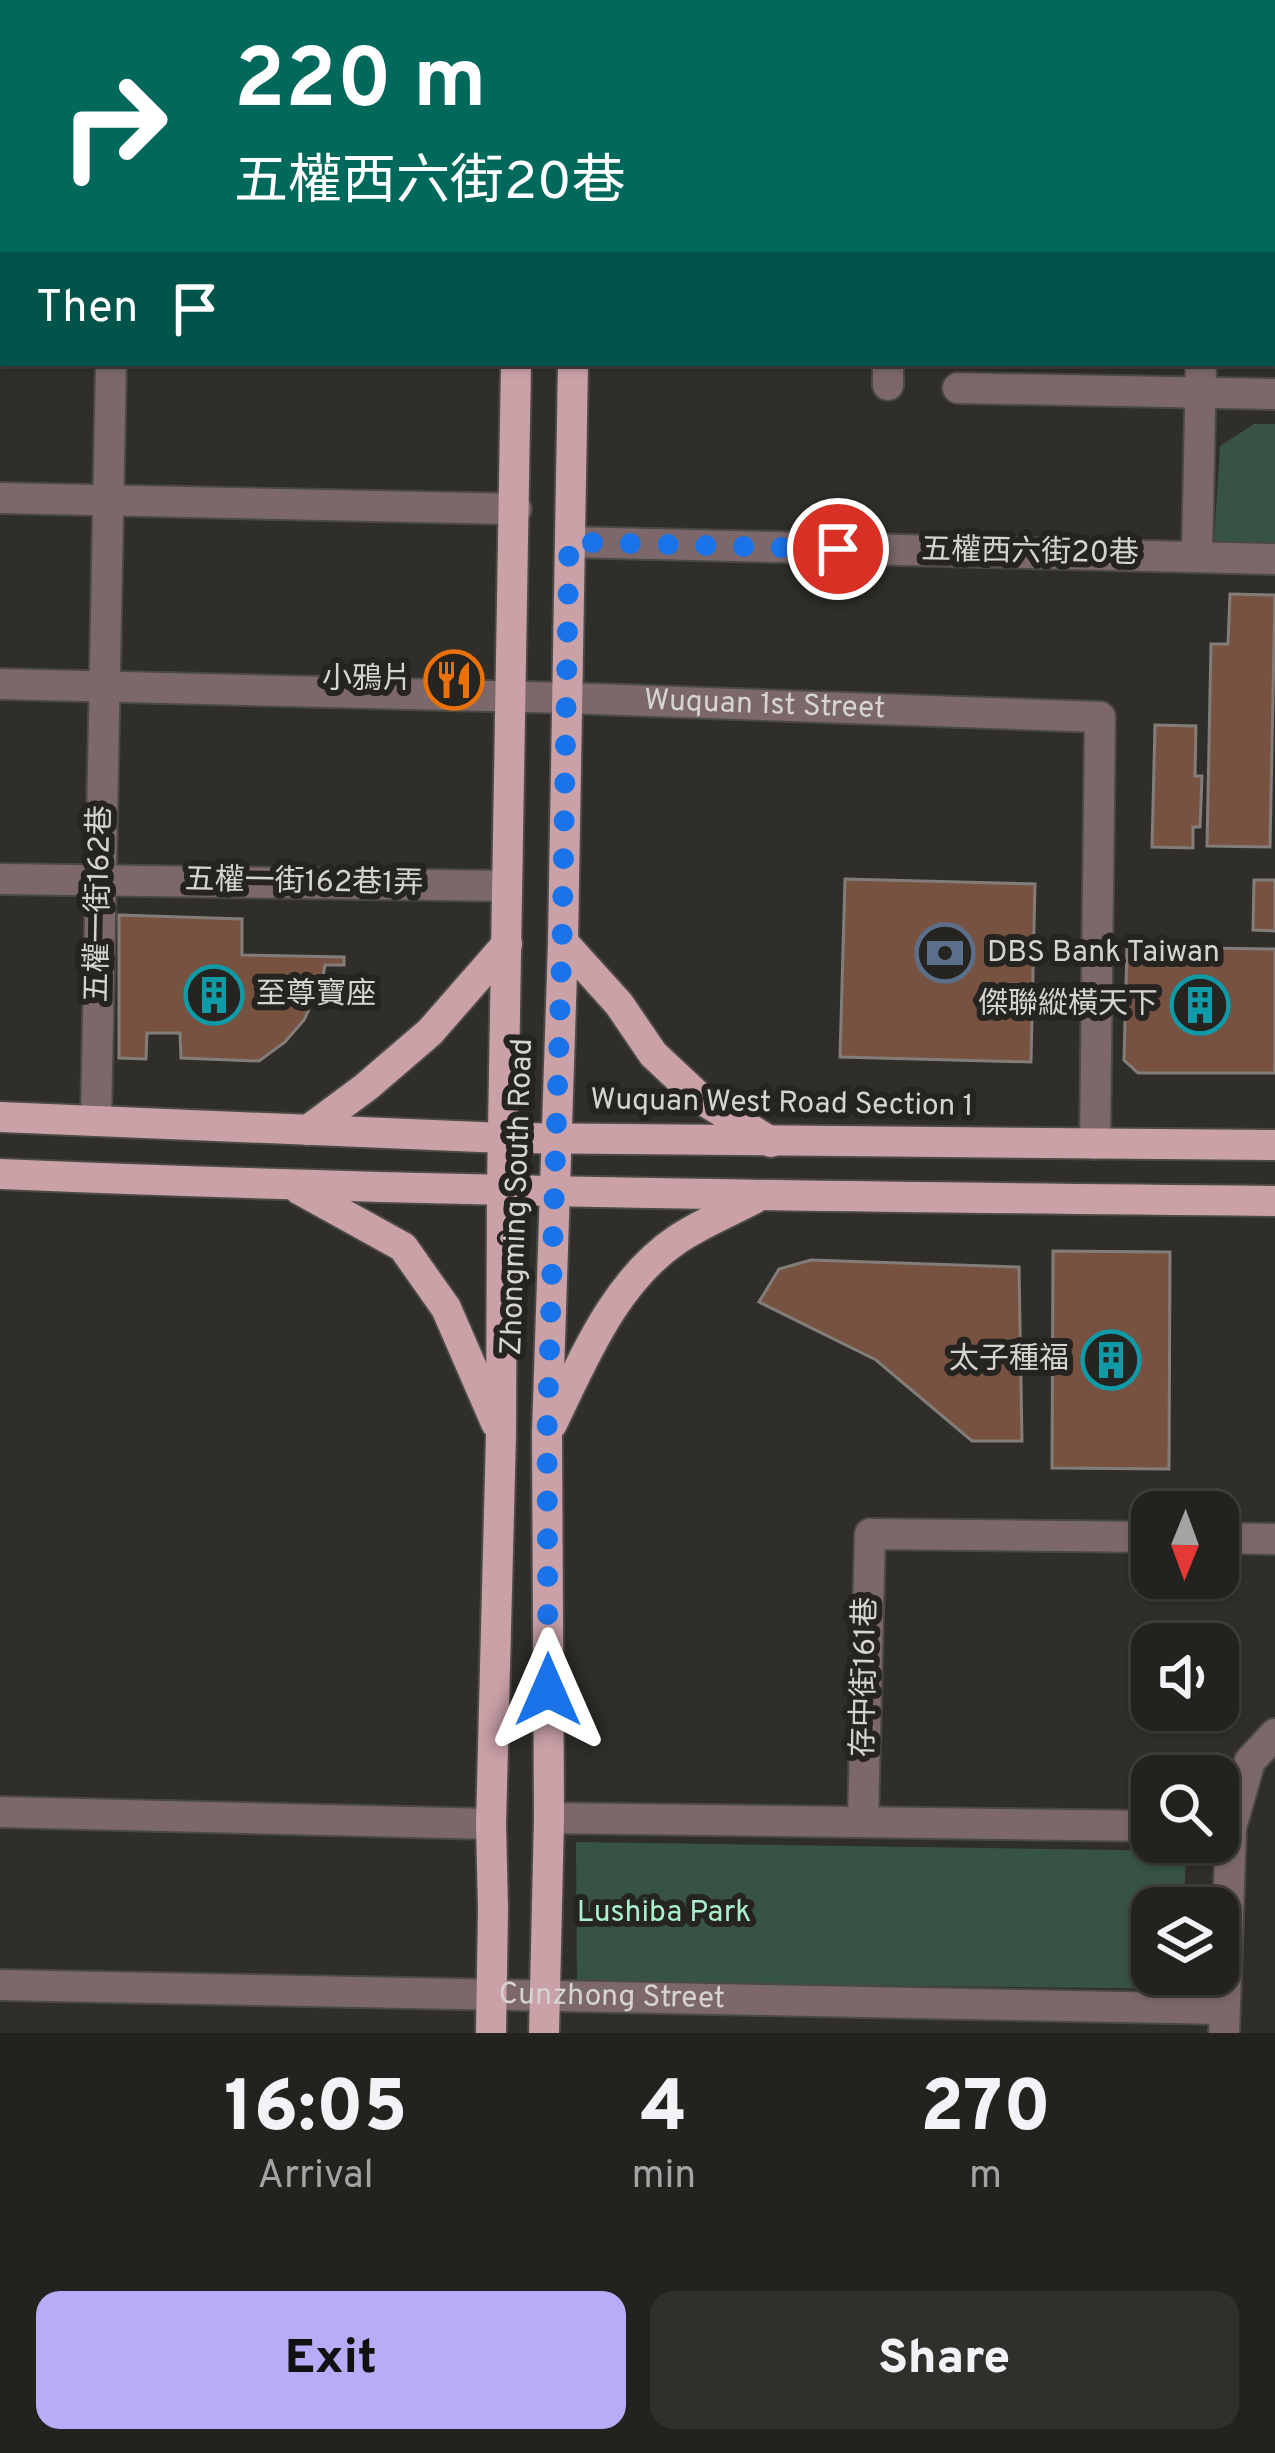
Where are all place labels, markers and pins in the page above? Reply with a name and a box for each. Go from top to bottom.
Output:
pin [787,498,889,600]
restaurant icon: 小鴉片 [423,649,485,711]
place label: 小鴉片 [322,662,412,699]
bank icon: DBS Bank Taiwan [914,922,976,984]
place label: DBS Bank Taiwan [987,935,1220,972]
building icon: 至尊寶座 [183,964,245,1026]
building icon: 傑聯縱橫天下 [1169,974,1231,1036]
place label: 至尊寶座 [256,977,376,1014]
place label: 傑聯縱橫天下 [978,987,1158,1024]
building icon: 太子種福 [1080,1329,1142,1391]
place label: 太子種福 [949,1342,1069,1379]

